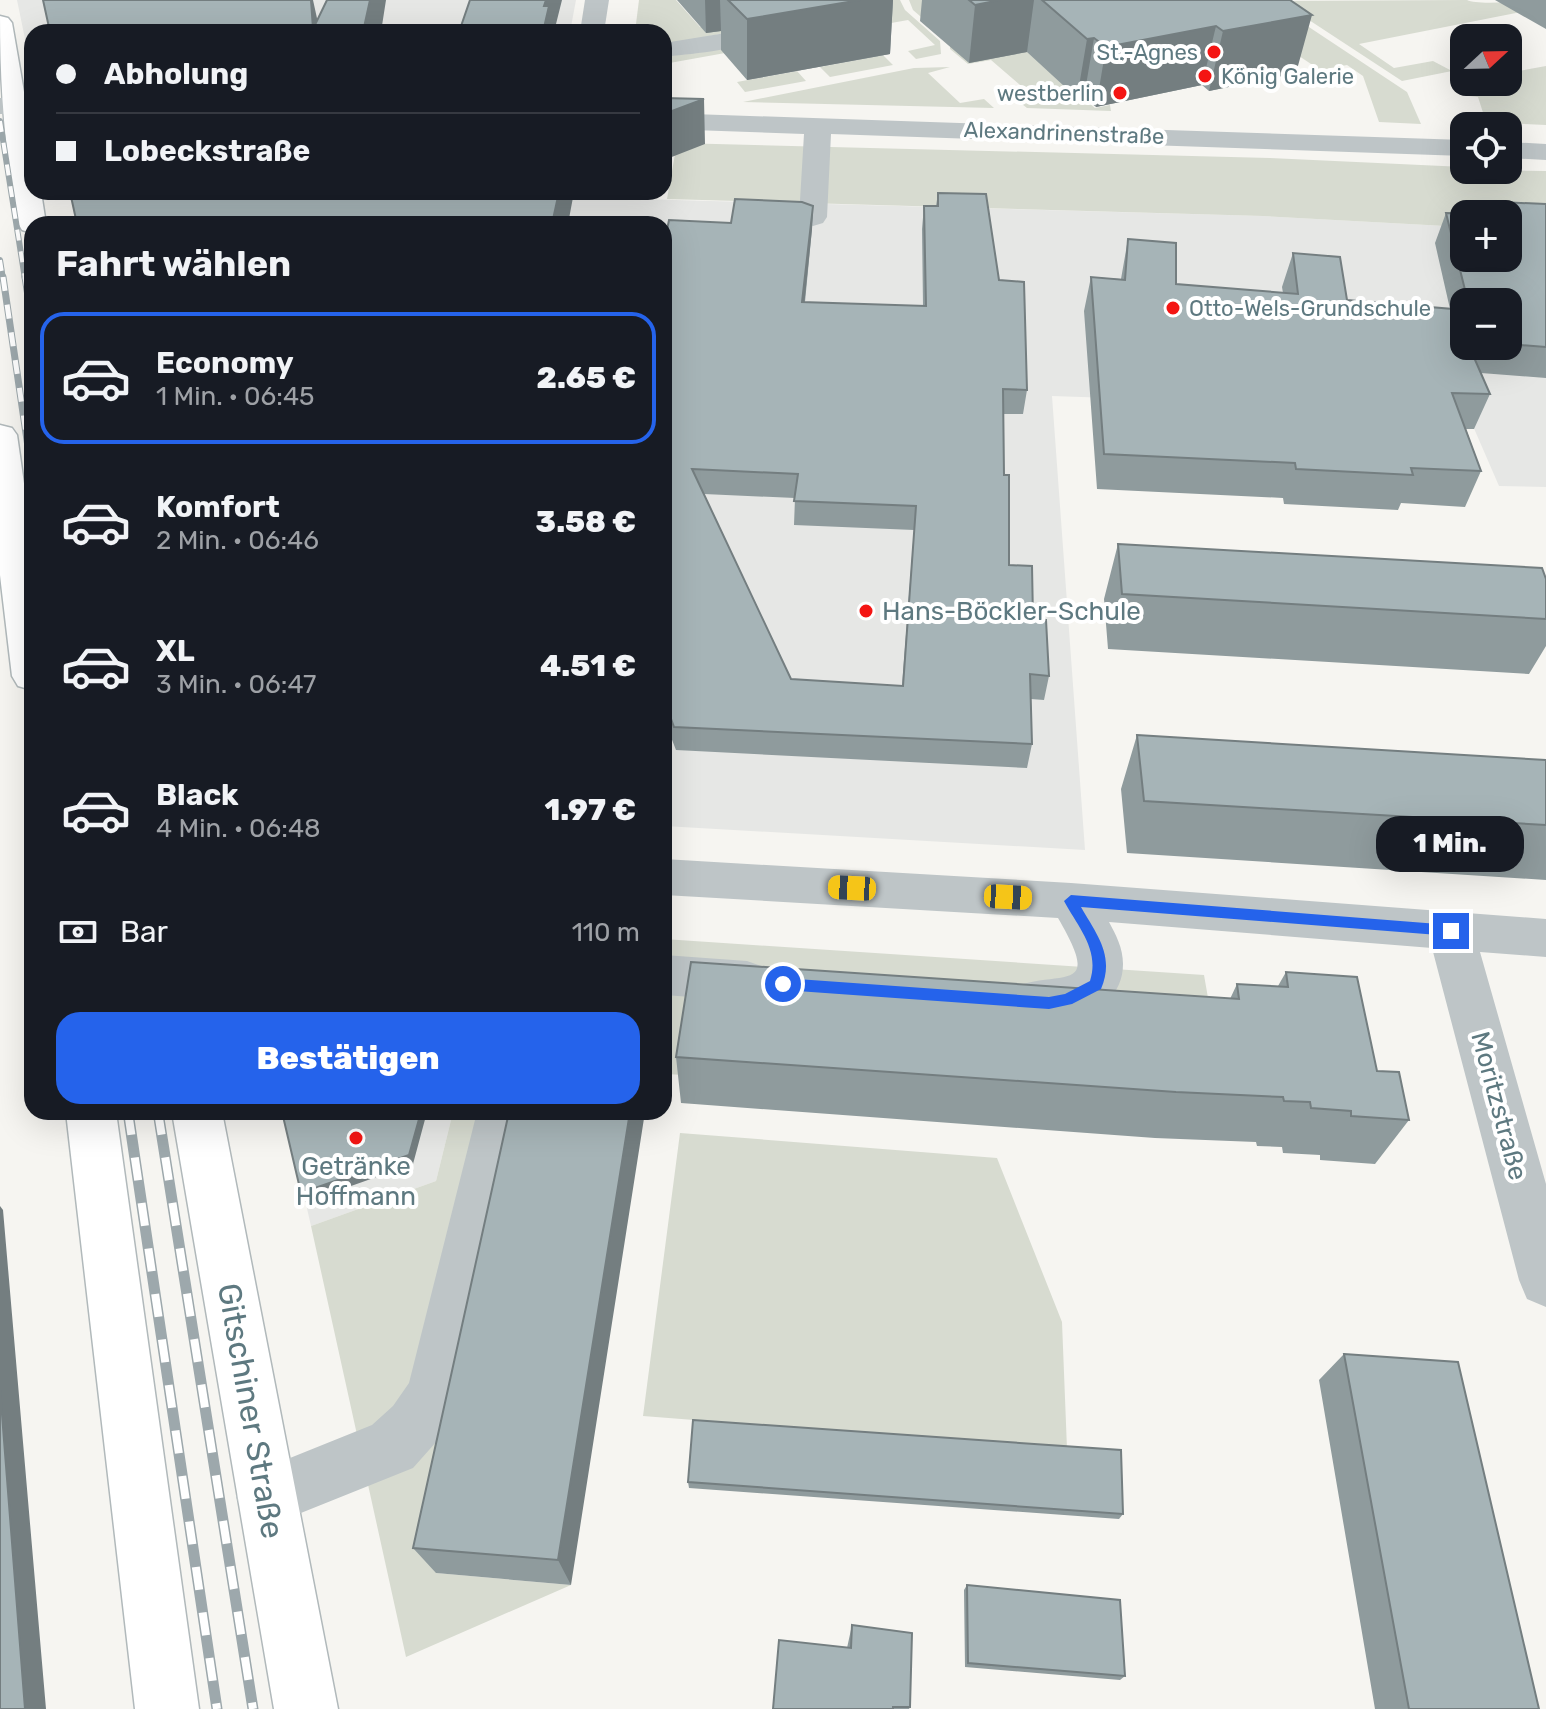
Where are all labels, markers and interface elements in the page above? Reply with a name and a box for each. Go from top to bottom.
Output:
north arrow [1450,24,1522,96]
map controls [1450,24,1522,360]
place label: St.-Agnes [1097,39,1198,66]
marker: St.-Agnes [1205,43,1223,61]
text: Abholung [104,56,248,92]
place label: König Galerie [1221,63,1354,90]
marker: König Galerie [1196,67,1214,85]
place label: westberlin [997,80,1104,107]
marker: westberlin [1111,84,1129,102]
button: locate [1450,112,1522,184]
street label: Alexandrinenstraße [963,116,1165,150]
text: Lobeckstraße [104,133,310,169]
button: + [1450,200,1522,272]
text: Fahrt wählen [56,242,291,285]
button: − [1450,288,1522,360]
place label: Otto-Wels-Grundschule [1189,295,1431,322]
marker: Otto-Wels-Grundschule [1164,299,1182,317]
icon: car [60,342,132,414]
text: Economy [156,345,294,381]
text: 2.65 € [537,360,636,396]
text: 1 Min. · 06:45 [156,381,315,412]
icon: car [60,486,132,558]
text: Komfort [156,489,280,525]
text: 3.58 € [536,504,636,540]
text: 2 Min. · 06:46 [156,525,319,556]
place label: Hans-Böckler-Schule [882,596,1141,627]
marker: Hans-Böckler-Schule [857,602,875,620]
icon: car [60,630,132,702]
text: XL [156,633,195,669]
text: 4.51 € [540,648,636,684]
text: 3 Min. · 06:47 [156,669,316,700]
icon: car [60,774,132,846]
text: Black [156,777,239,813]
text: 1.97 € [545,792,636,828]
text: 4 Min. · 06:48 [156,813,321,844]
callout: 1 Min. [1377,815,1525,871]
text: 1 Min. [1413,828,1487,859]
car [827,875,877,901]
car [983,884,1033,910]
icon: cash [56,910,100,954]
route end [1433,913,1469,949]
text: Bar [120,914,168,950]
text: 110 m [572,917,640,948]
route start [765,966,801,1002]
button: Bestätigen [56,1012,640,1104]
street label: Moritzstraße [1464,1028,1534,1184]
marker: Getränke Hoffmann [347,1129,365,1147]
place label: Getränke Hoffmann [296,1151,416,1212]
street label: Gitschiner Straße [210,1280,292,1542]

